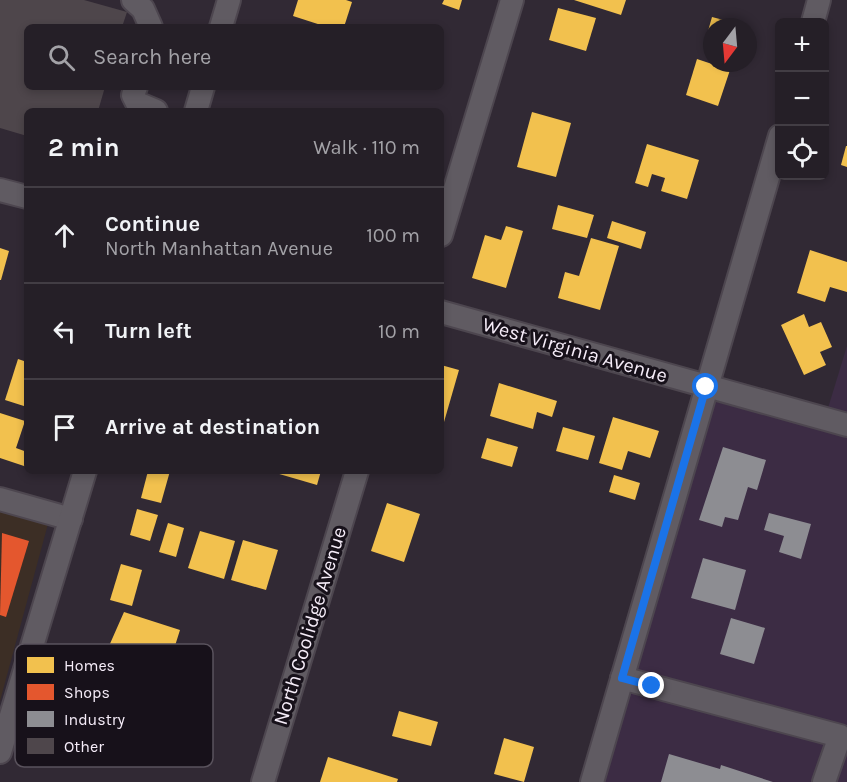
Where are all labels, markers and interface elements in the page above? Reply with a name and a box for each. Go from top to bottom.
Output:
north arrow [703,18,757,72]
map controls [775,18,829,180]
button: + [775,18,829,72]
search box [24,24,444,90]
icon: search [45,41,78,74]
text: Search here [93,44,211,70]
button: − [775,72,829,126]
button: locate [775,126,829,180]
text: 2 min [48,132,120,163]
text: Walk · 110 m [313,136,420,159]
text: Continue [105,211,200,237]
icon: ahead [48,219,81,252]
text: 100 m [366,224,420,247]
text: North Manhattan Avenue [105,237,333,260]
street label: West Virginia Avenue [480,313,670,387]
icon: left [48,315,81,348]
text: Turn left [105,318,192,344]
text: 10 m [378,320,420,343]
route start [692,373,718,399]
icon: arrive [48,411,81,444]
text: Arrive at destination [105,414,320,440]
street label: North Coolidge Avenue [269,524,351,728]
legend [15,644,213,767]
text: Homes [64,656,115,675]
route end [638,672,664,698]
text: Shops [64,683,110,702]
text: Industry [64,710,126,729]
text: Other [64,737,104,756]

